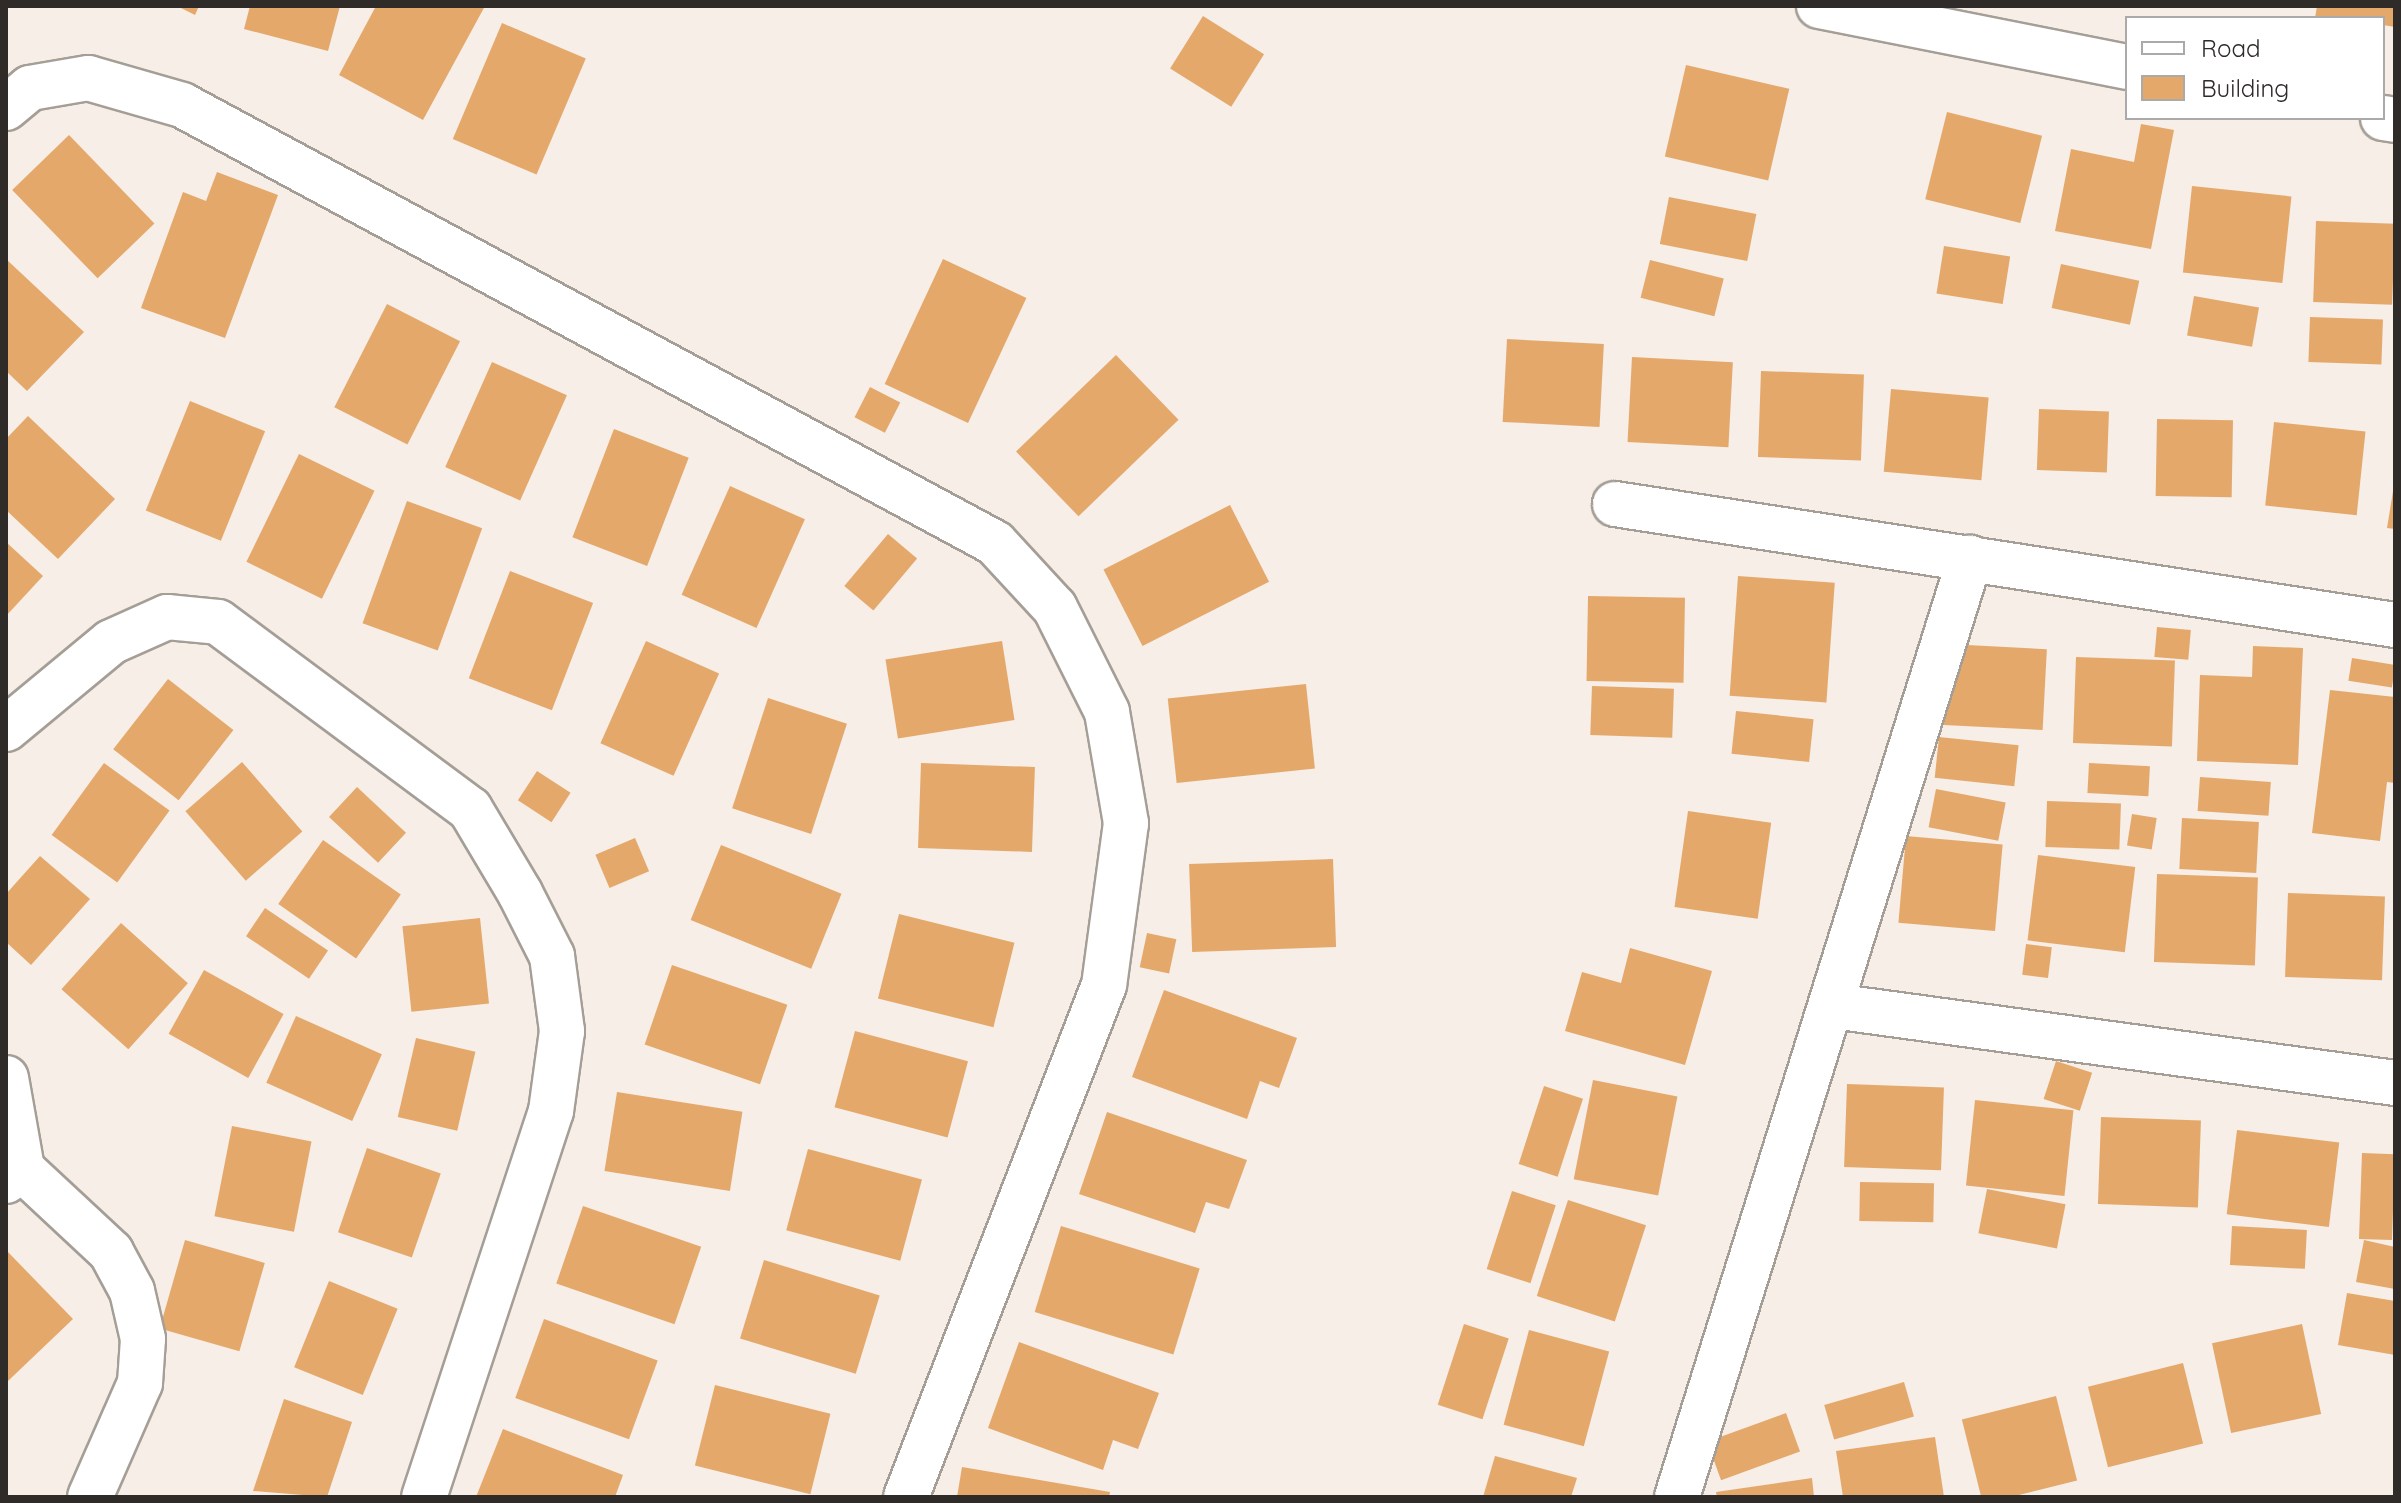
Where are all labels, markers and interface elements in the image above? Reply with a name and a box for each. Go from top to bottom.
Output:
legend [2125,16,2385,120]
text: Road [2201,33,2261,63]
text: Building [2201,73,2289,103]

